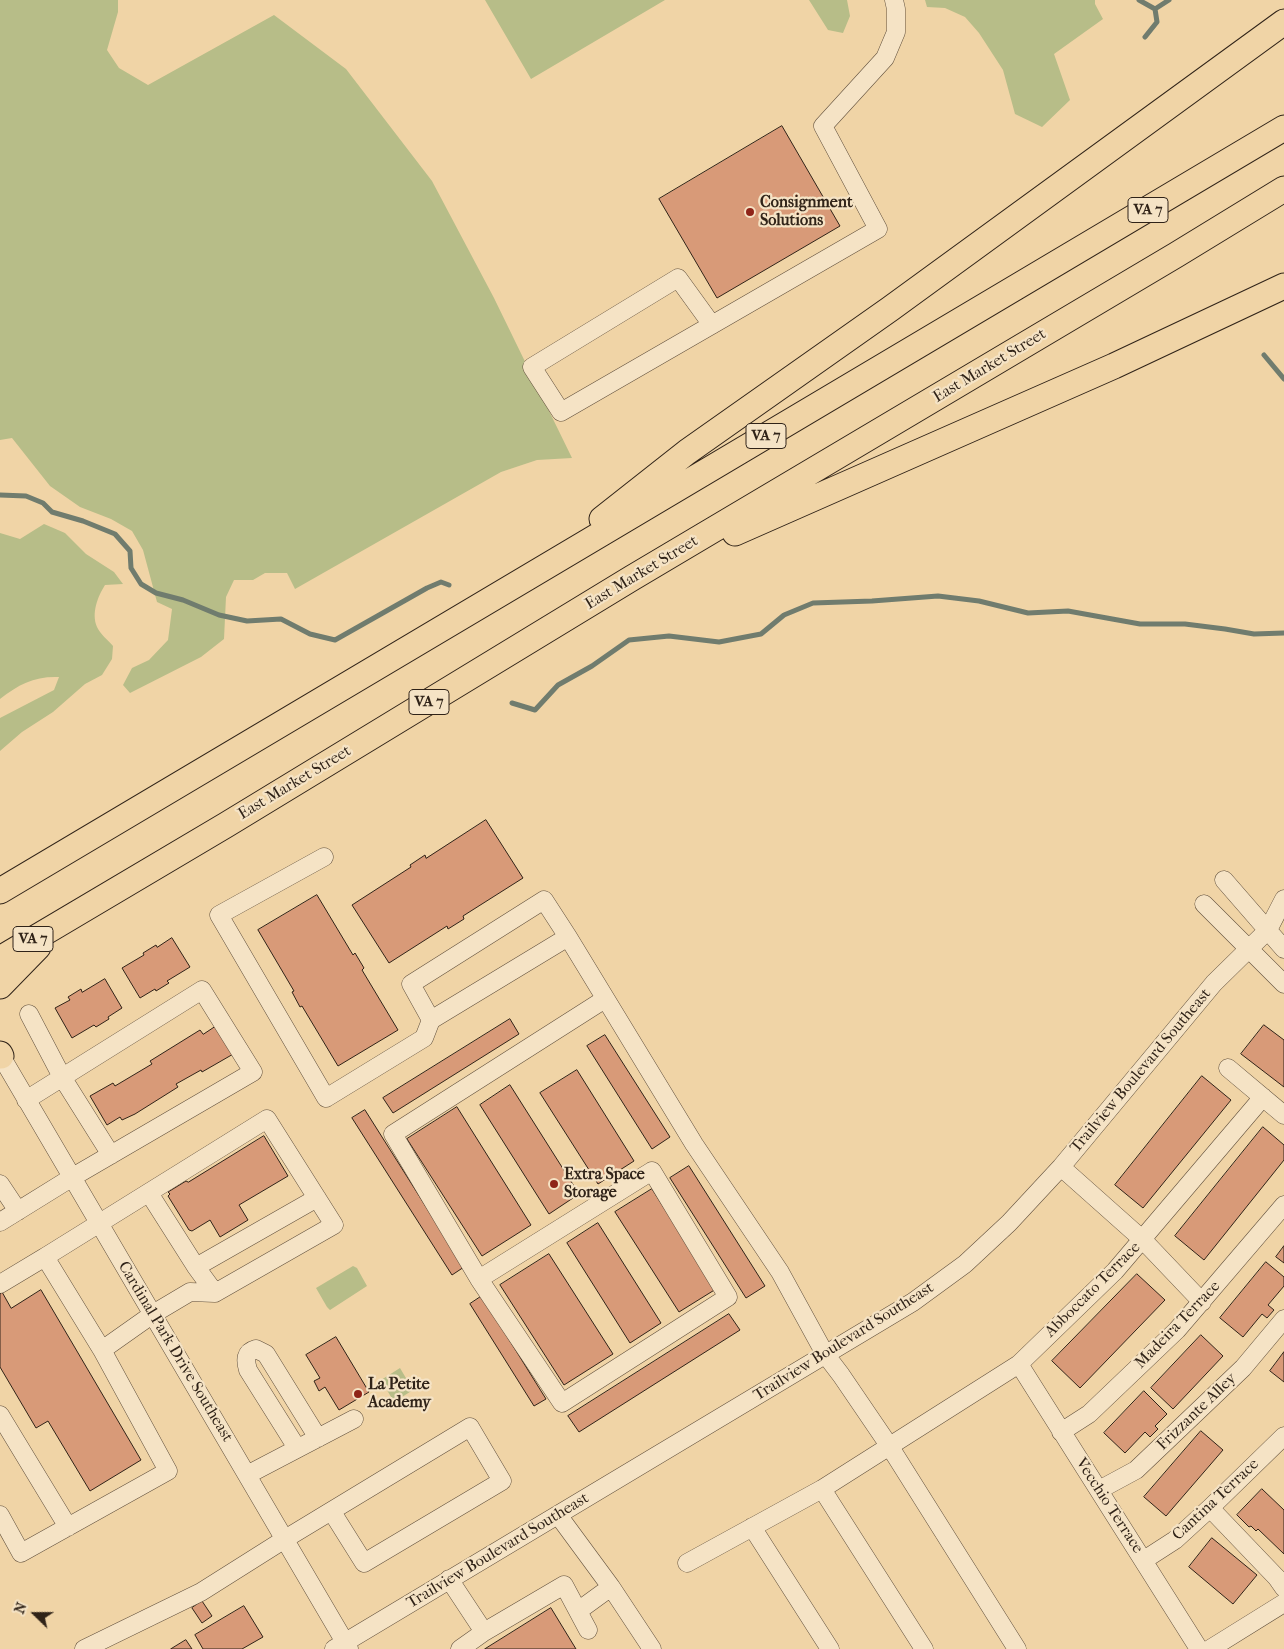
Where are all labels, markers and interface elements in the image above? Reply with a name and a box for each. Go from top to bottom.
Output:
place label: Consignment Solutions [760,193,853,231]
road number: VA 7 [1128,198,1168,222]
marker: Consignment Solutions [744,206,756,218]
street label: East Market Street [930,325,1050,407]
road number: VA 7 [746,424,786,448]
street label: East Market Street [582,532,702,614]
road number: VA 7 [409,690,449,714]
street label: East Market Street [235,742,355,824]
road number: VA 7 [13,926,53,952]
street label: Trailview Boulevard Southeast [1067,985,1215,1157]
place label: Extra Space Storage [564,1165,645,1203]
marker: Extra Space Storage [548,1178,560,1190]
street label: Abboccato Terrace [1041,1238,1145,1342]
street label: Cardinal Park Drive Southeast [113,1258,237,1446]
street label: Madeira Terrace [1131,1277,1225,1373]
street label: Trailview Boulevard Southeast [750,1279,938,1405]
street label: Frizzante Alley [1153,1369,1241,1455]
place label: La Petite Academy [368,1375,431,1413]
marker: La Petite Academy [352,1388,364,1400]
street label: Vecchio Terrace [1071,1455,1147,1557]
street label: Cantina Terrace [1169,1455,1263,1545]
street label: Trailview Boulevard Southeast [404,1489,592,1613]
north arrow [10,1589,60,1639]
text: N [11,1600,30,1616]

